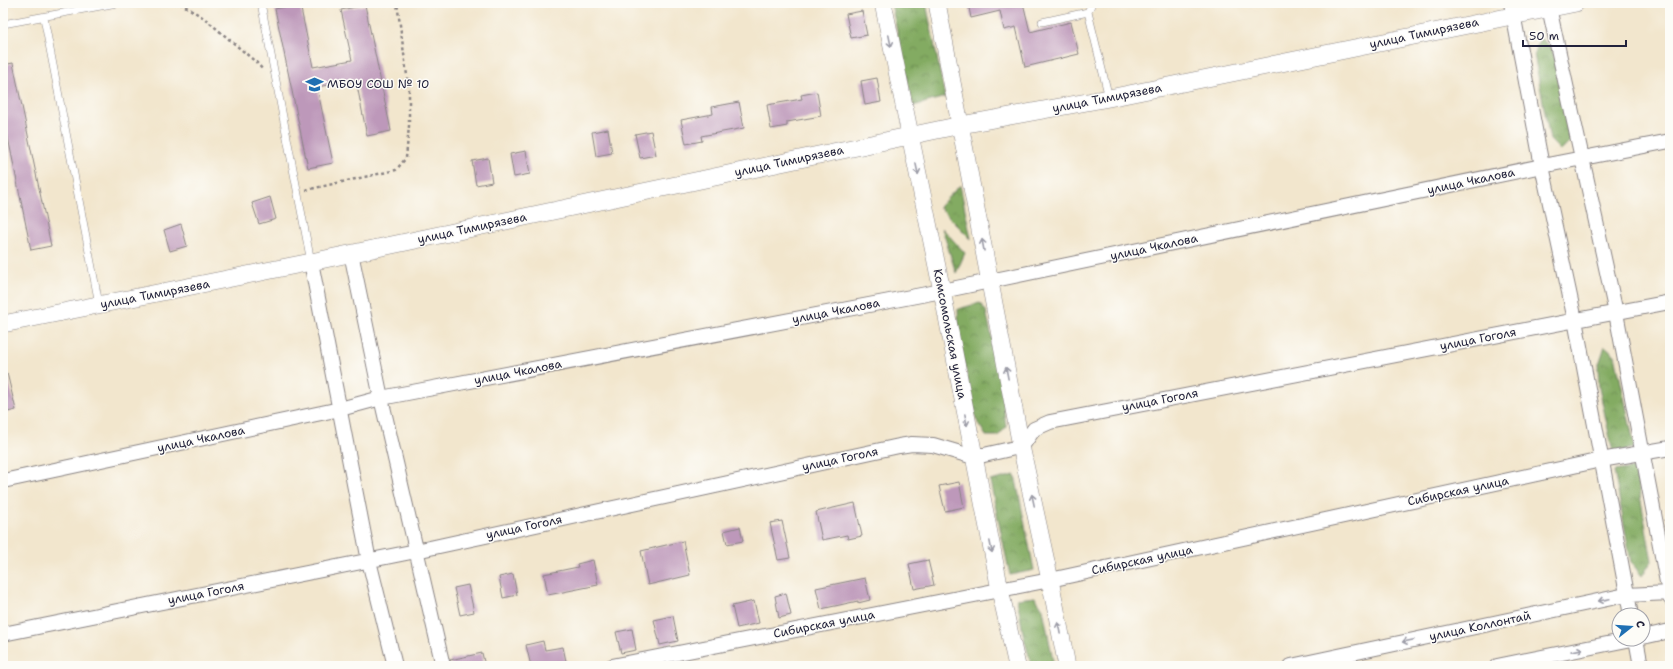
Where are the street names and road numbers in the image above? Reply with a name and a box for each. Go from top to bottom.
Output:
street label: улица Тимирязева [1368,13,1481,52]
street label: улица Тимирязева [1051,79,1164,116]
street label: улица Тимирязева [733,141,846,180]
street label: улица Чкалова [1426,164,1517,198]
street label: улица Тимирязева [416,208,529,247]
street label: улица Чкалова [1109,230,1200,264]
street label: Комсомольская улица [930,268,971,401]
street label: улица Тимирязева [99,275,212,312]
street label: улица Чкалова [791,295,882,327]
street label: улица Гоголя [1438,324,1518,354]
street label: улица Чкалова [473,356,564,388]
street label: улица Гоголя [1120,385,1200,415]
street label: улица Чкалова [156,422,247,456]
street label: улица Гоголя [800,443,880,475]
street label: Сибирская улица [1406,472,1511,510]
street label: улица Гоголя [484,511,564,543]
street label: Сибирская улица [1090,541,1195,579]
street label: улица Гоголя [166,578,246,608]
street label: Сибирская улица [772,606,877,642]
street label: улица Коллонтай [1428,607,1532,645]

